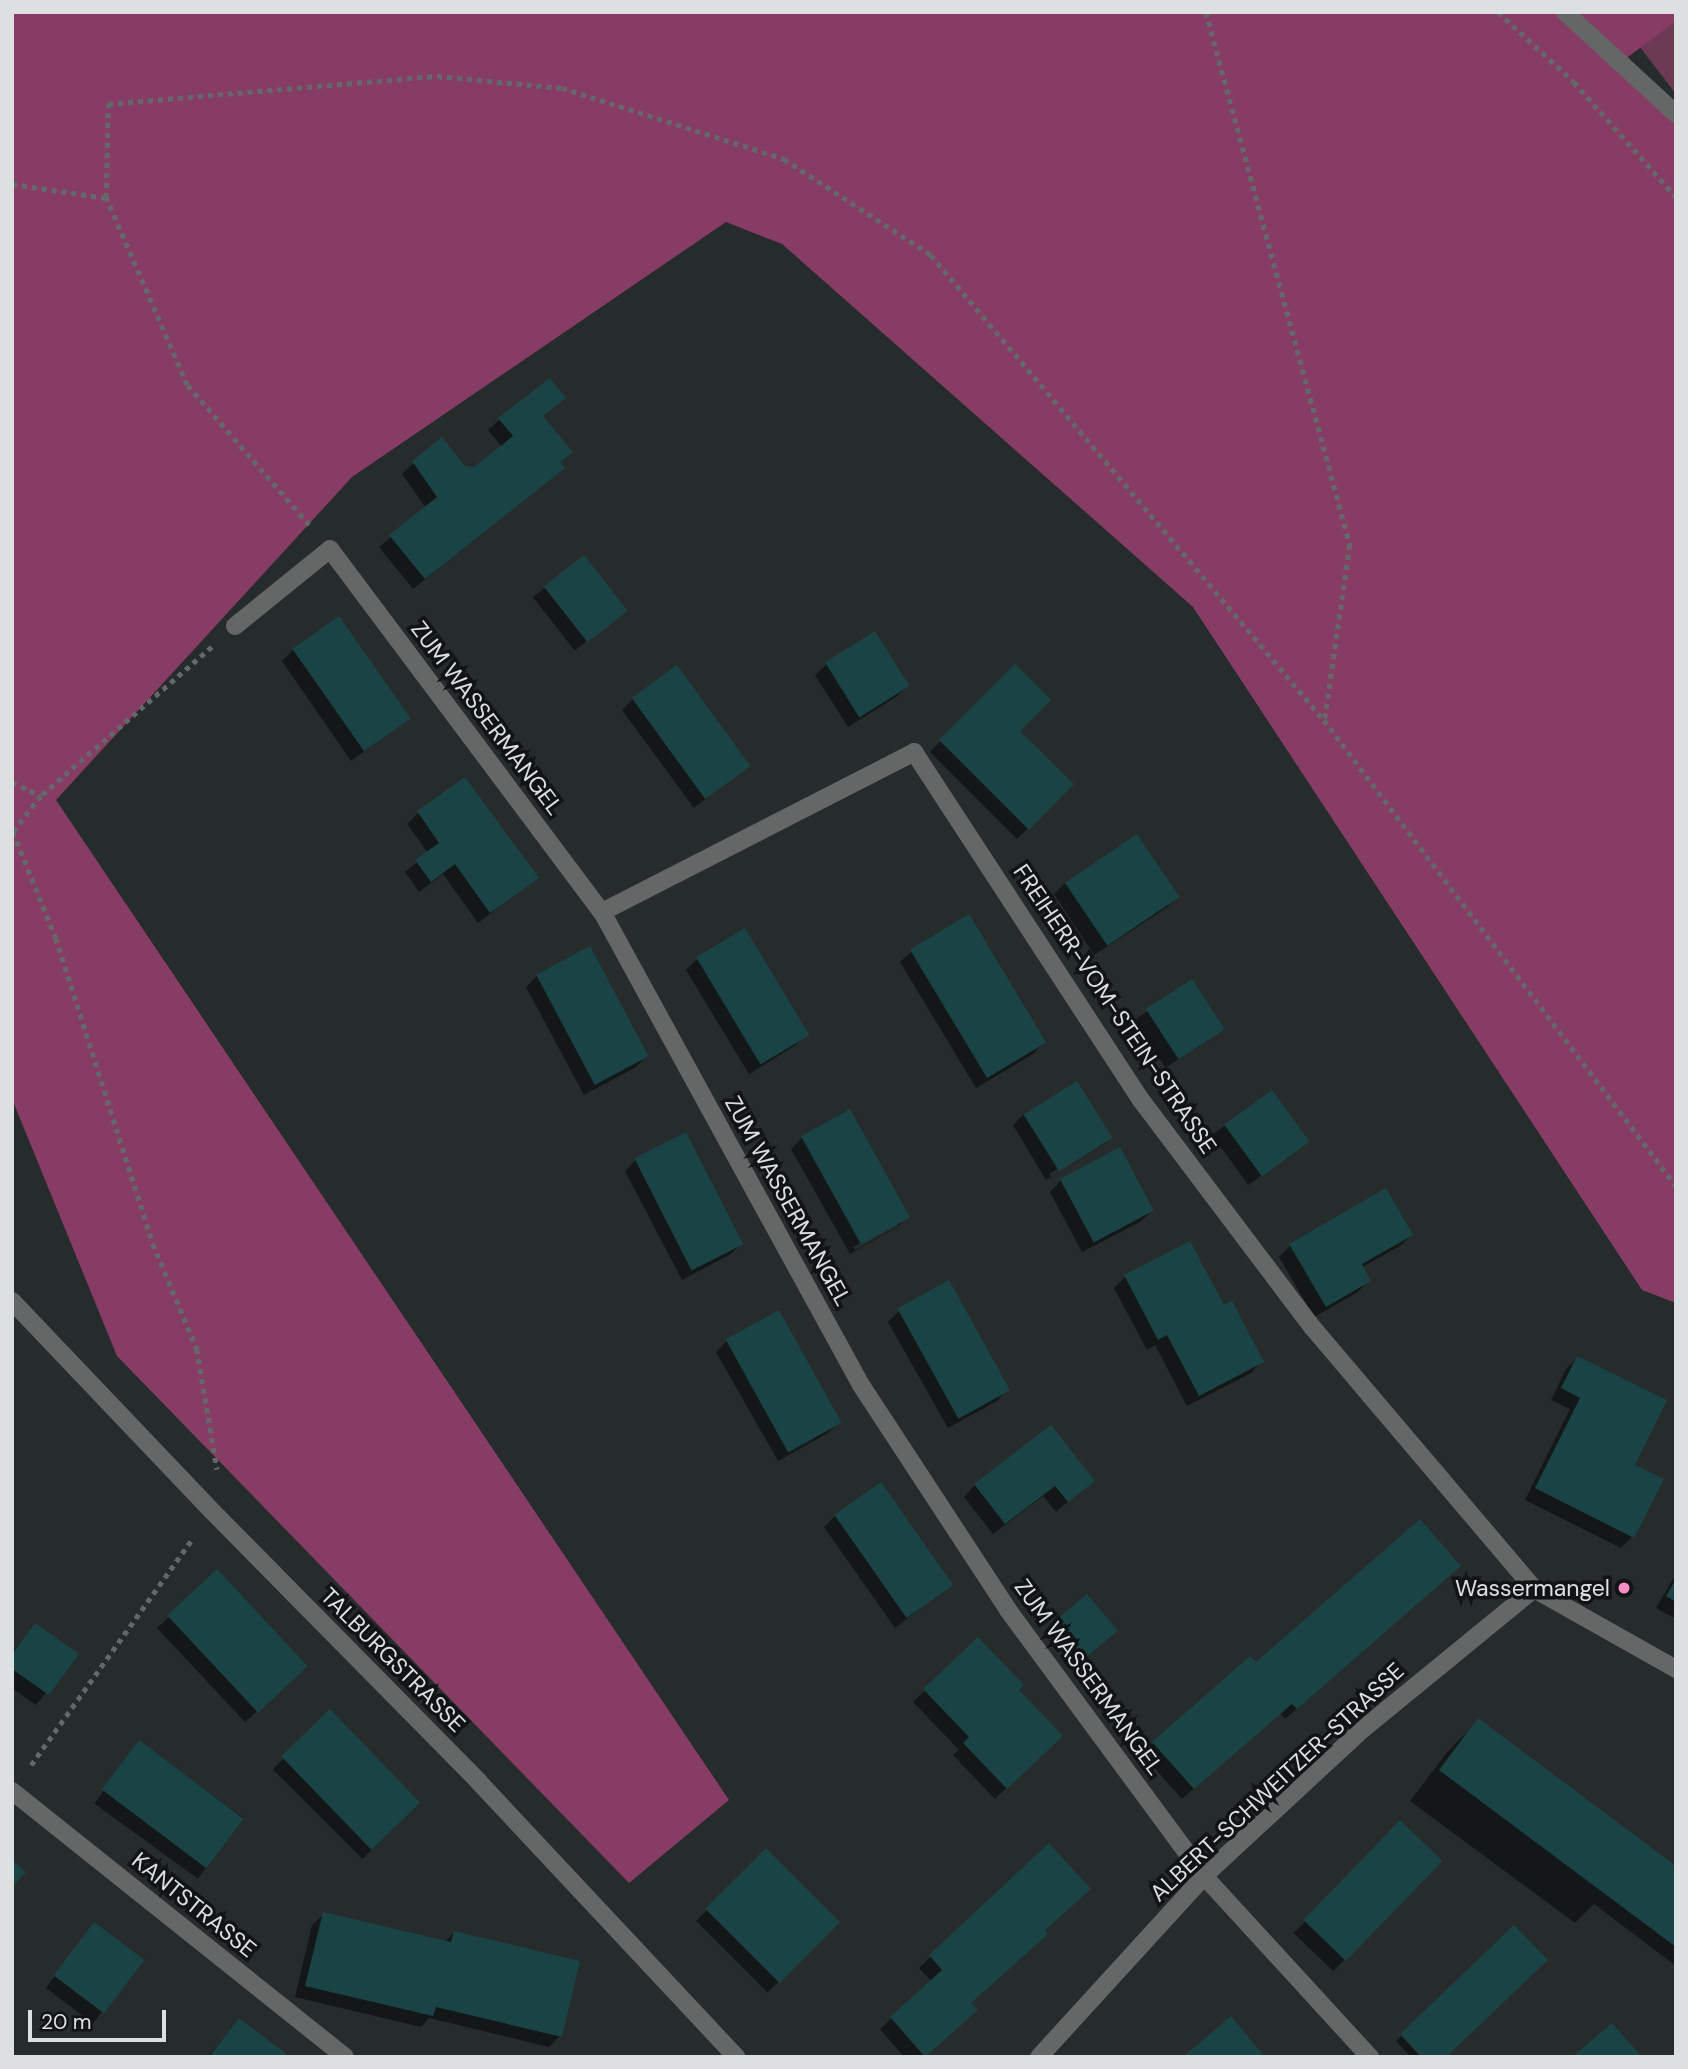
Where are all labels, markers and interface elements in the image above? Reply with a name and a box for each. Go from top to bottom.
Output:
street label: ZUM WASSERMANGEL [405,616,569,820]
street label: FREIHERR-VOM-STEIN-STRASSE [1008,859,1222,1159]
street label: ZUM WASSERMANGEL [719,1091,857,1311]
street label: ZUM WASSERMANGEL [1009,1574,1169,1780]
place label: Wassermangel [1455,1574,1610,1602]
marker: Wassermangel [1616,1580,1632,1596]
street label: TALBURGSTRASSE [315,1582,471,1738]
street label: ALBERT-SCHWEITZER-STRASSE [1144,1657,1410,1907]
street label: KANTSTRASSE [126,1847,262,1963]
scale bar [32,1996,170,2040]
text: 20 m [41,2008,92,2036]

